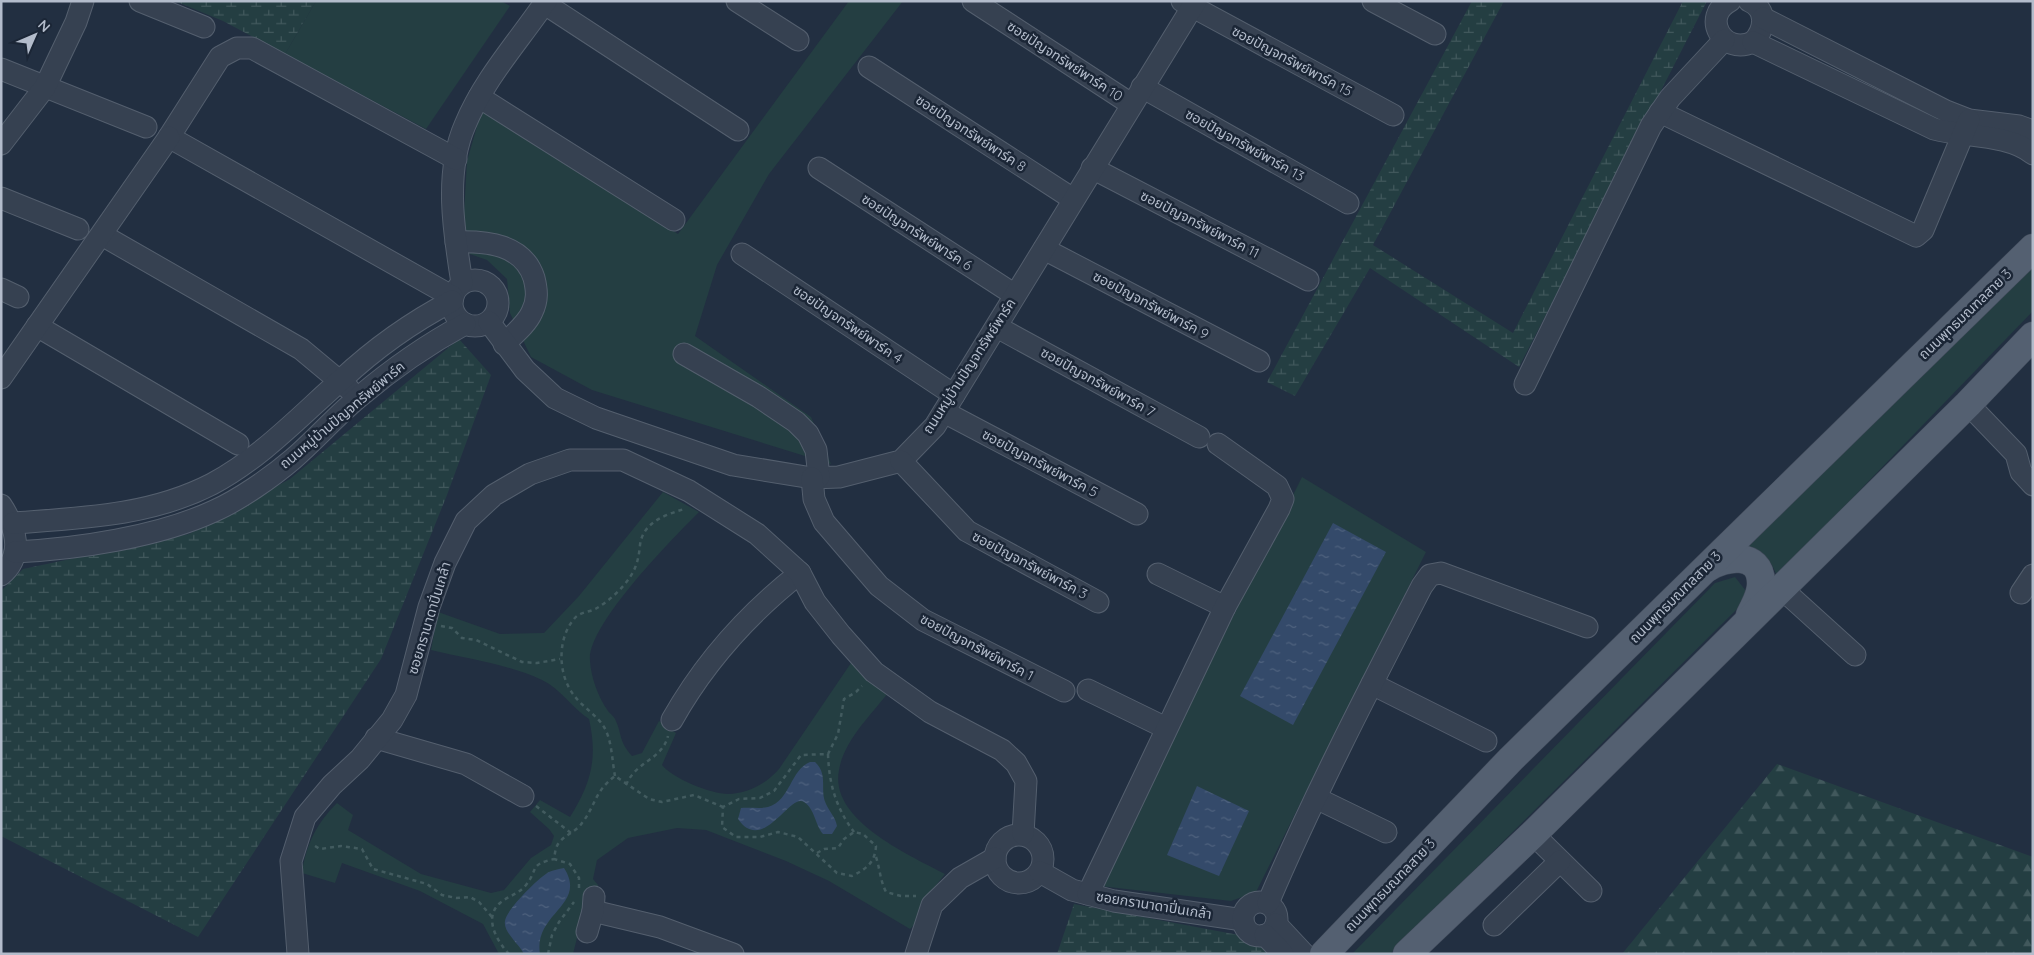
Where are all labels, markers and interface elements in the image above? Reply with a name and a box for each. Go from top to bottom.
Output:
north arrow [10,10,60,60]
text: N [34,16,54,36]
street label: ซอยปัญจทรัพย์พาร์ค 10 [1004,17,1126,105]
street label: ซอยปัญจทรัพย์พาร์ค 15 [1229,22,1355,100]
street label: ซอยปัญจทรัพย์พาร์ค 8 [912,90,1030,176]
street label: ซอยปัญจทรัพย์พาร์ค 13 [1182,105,1308,185]
street label: ซอยปัญจทรัพย์พาร์ค 11 [1137,186,1263,262]
street label: ซอยปัญจทรัพย์พาร์ค 6 [858,189,976,275]
street label: ถนนพุทธมณฑลสาย 3 [1915,265,2015,363]
street label: ซอยปัญจทรัพย์พาร์ค 9 [1090,267,1212,343]
street label: ซอยปัญจทรัพย์พาร์ค 4 [790,281,906,367]
street label: ถนนหมู่บ้านปัญจทรัพย์พาร์ค [918,295,1020,437]
street label: ซอยปัญจทรัพย์พาร์ค 7 [1038,343,1158,421]
street label: ถนนหมู่บ้านปัญจทรัพย์พาร์ค [276,357,408,473]
street label: ซอยปัญจทรัพย์พาร์ค 5 [979,425,1101,501]
street label: ซอยปัญจทรัพย์พาร์ค 3 [969,527,1091,603]
street label: ถนนพุทธมณฑลสาย 3 [1625,547,1725,647]
street label: ซอยกรานาดาปิ่นเกล้า [403,559,455,677]
street label: ซอยปัญจทรัพย์พาร์ค 1 [917,609,1037,685]
street label: ถนนพุทธมณฑลสาย 3 [1341,835,1439,935]
street label: ซอยกรานาดาปิ่นเกล้า [1095,887,1213,923]

